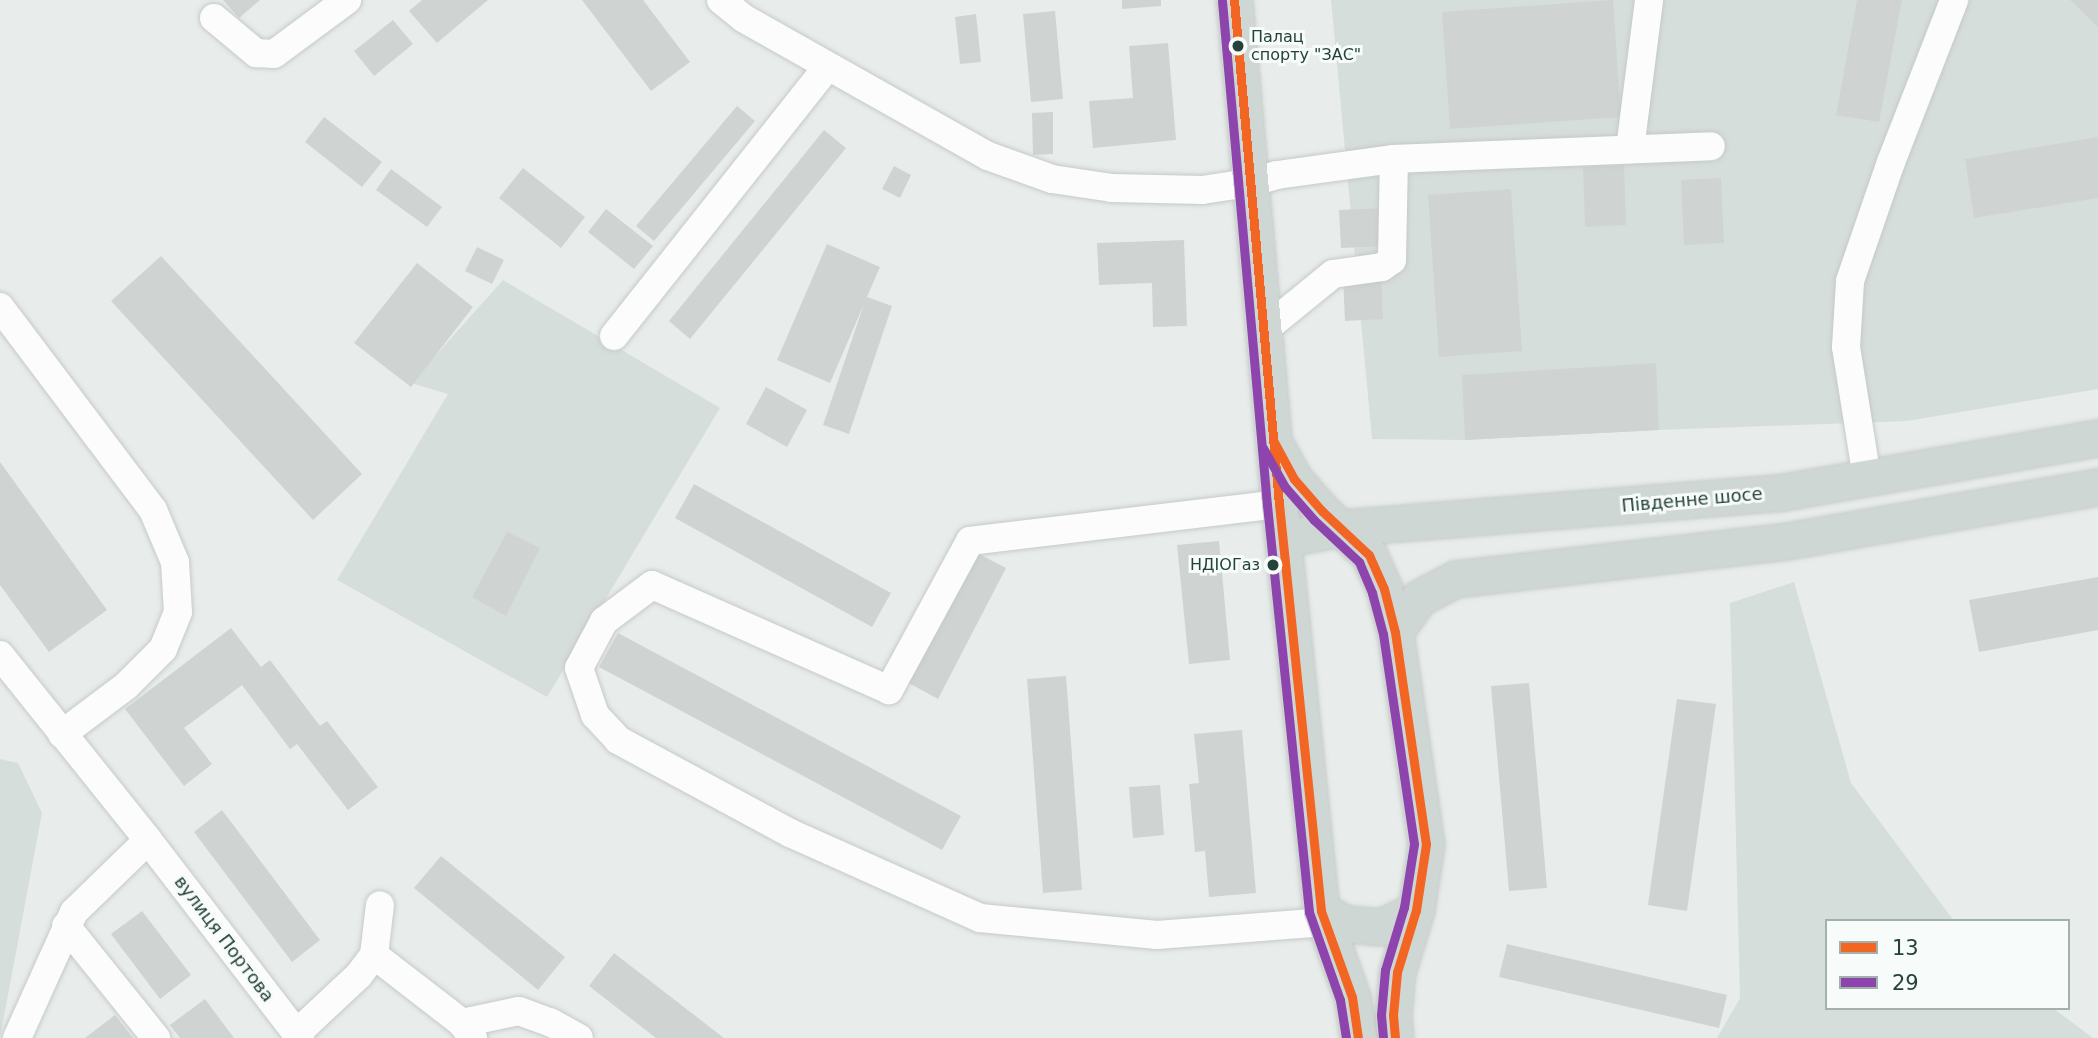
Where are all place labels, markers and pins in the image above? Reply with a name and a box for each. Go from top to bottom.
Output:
place label: Палац спорту "ЗАС" [1251,27,1361,65]
marker: Палац спорту "ЗАС" [1231,39,1245,53]
place label: НДІОГаз [1190,555,1260,575]
marker: НДІОГаз [1266,558,1280,572]

